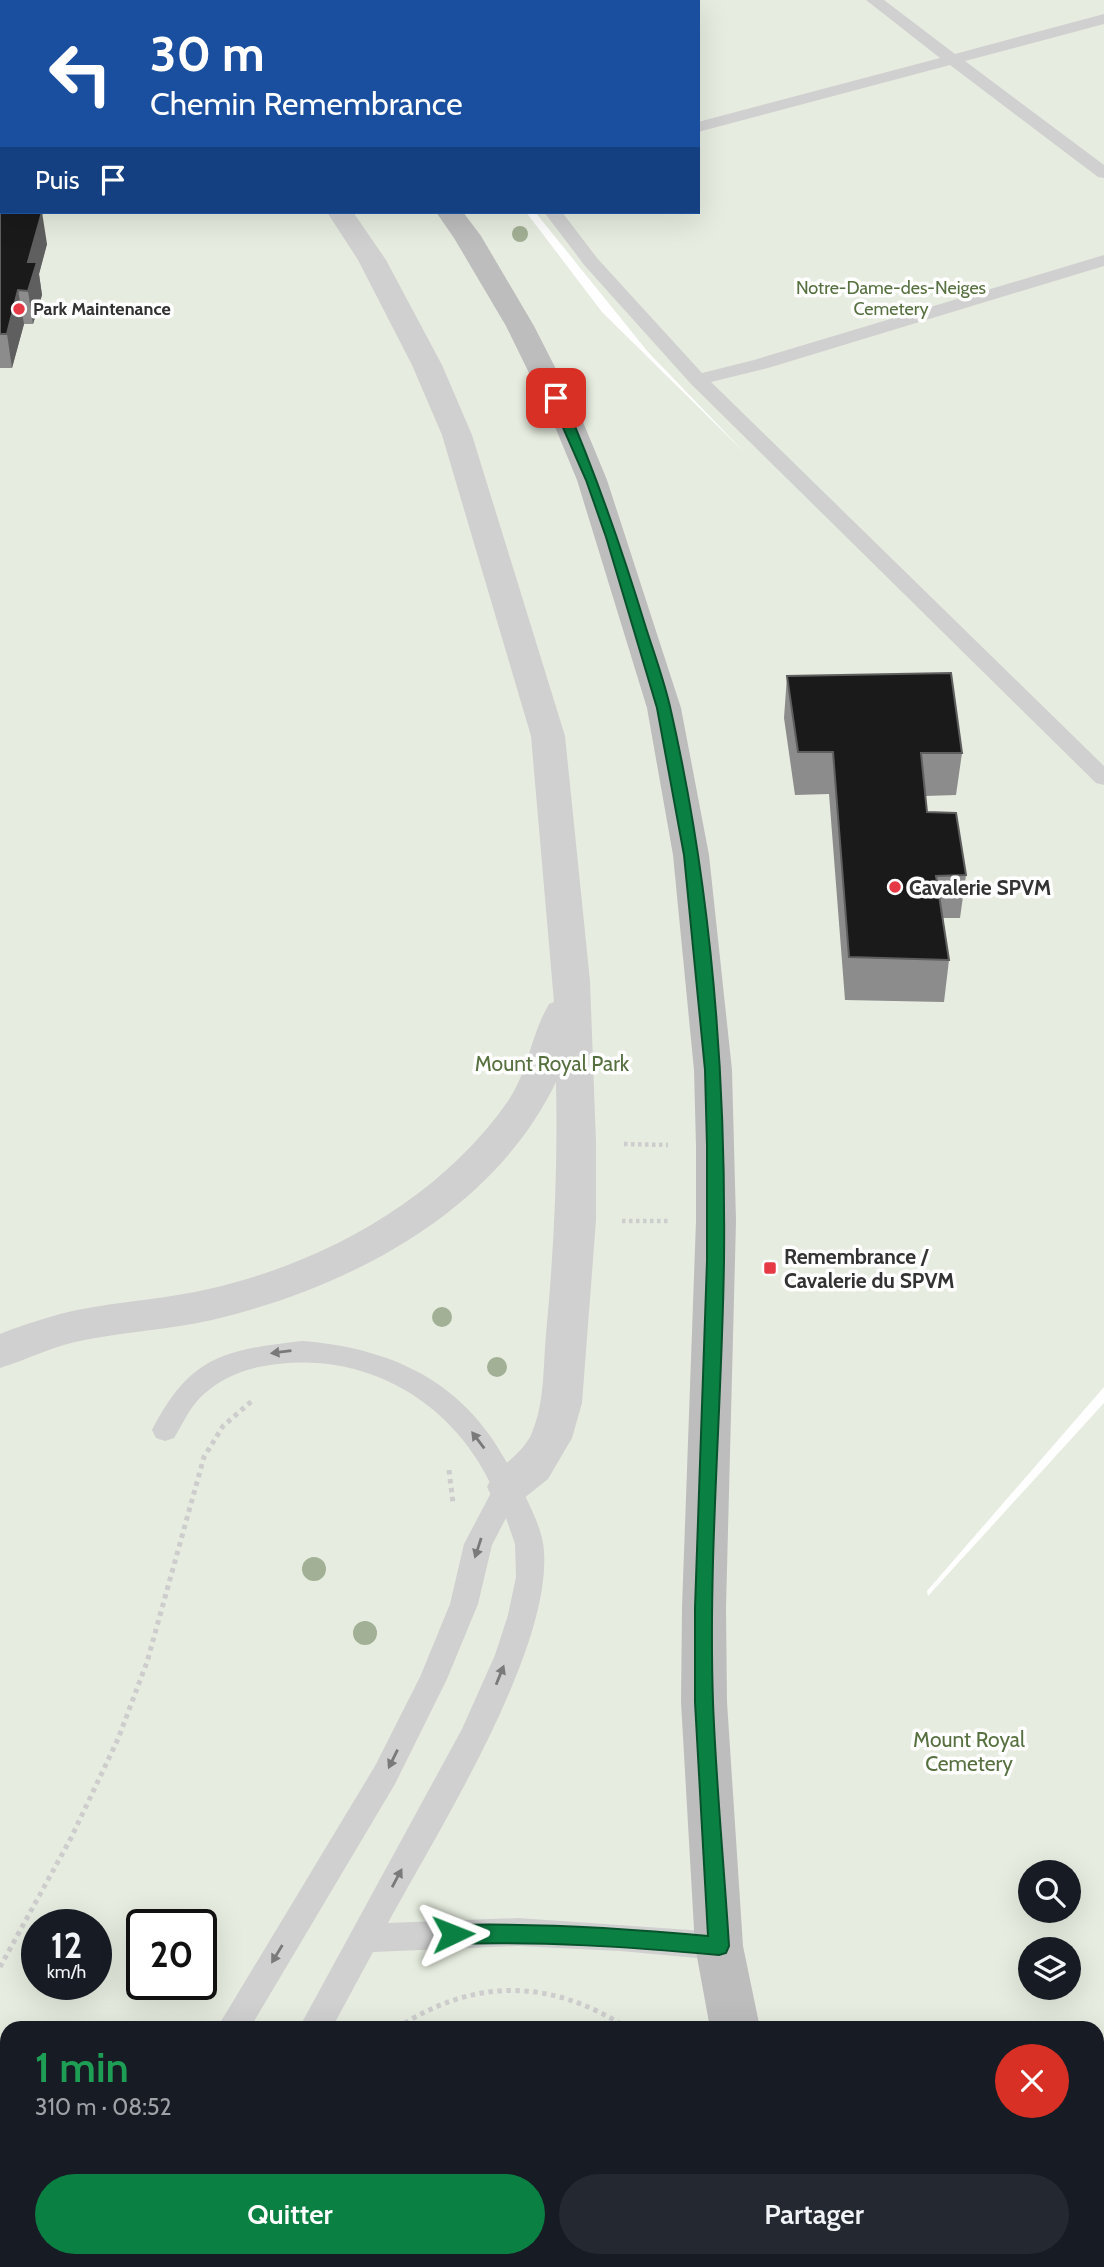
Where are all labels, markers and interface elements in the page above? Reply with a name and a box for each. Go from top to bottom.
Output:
text: 30 m [150,24,265,83]
icon: left [35,28,126,119]
text: Chemin Remembrance [150,84,463,123]
icon: arrive [94,161,132,199]
text: Puis [35,164,80,196]
park label: Notre-Dame-des-Neiges Cemetery [796,277,986,320]
place label: Park Maintenance [33,298,171,320]
marker: Park Maintenance [11,301,27,317]
pin [526,368,586,428]
icon: arrive [537,379,575,417]
place label: Cavalerie SPVM [909,875,1051,900]
marker: Cavalerie SPVM [887,879,903,895]
park label: Mount Royal Park [475,1051,630,1076]
place label: Remembrance / Cavalerie du SPVM [784,1244,954,1293]
marker: Remembrance / Cavalerie du SPVM [762,1260,778,1276]
one-way arrow [270,1347,292,1358]
one-way arrow [471,1431,485,1450]
one-way arrow [472,1538,483,1559]
one-way arrow [495,1665,506,1686]
park label: Mount Royal Cemetery [913,1727,1025,1776]
one-way arrow [388,1749,400,1769]
map controls [1018,1860,1081,2000]
button: search [1018,1860,1081,1923]
one-way arrow [391,1868,402,1888]
position arrow [416,1897,490,1971]
speed limit sign: 20 [126,1909,217,2000]
text: 12 [51,1924,82,1967]
button: layers [1018,1937,1081,2000]
one-way arrow [271,1945,284,1964]
text: km/h [47,1961,86,1983]
text: 1 min [35,2041,129,2093]
button: close [995,2044,1069,2118]
text: 310 m · 08:52 [35,2093,171,2121]
button: Quitter [35,2174,545,2254]
button: Partager [559,2174,1069,2254]

